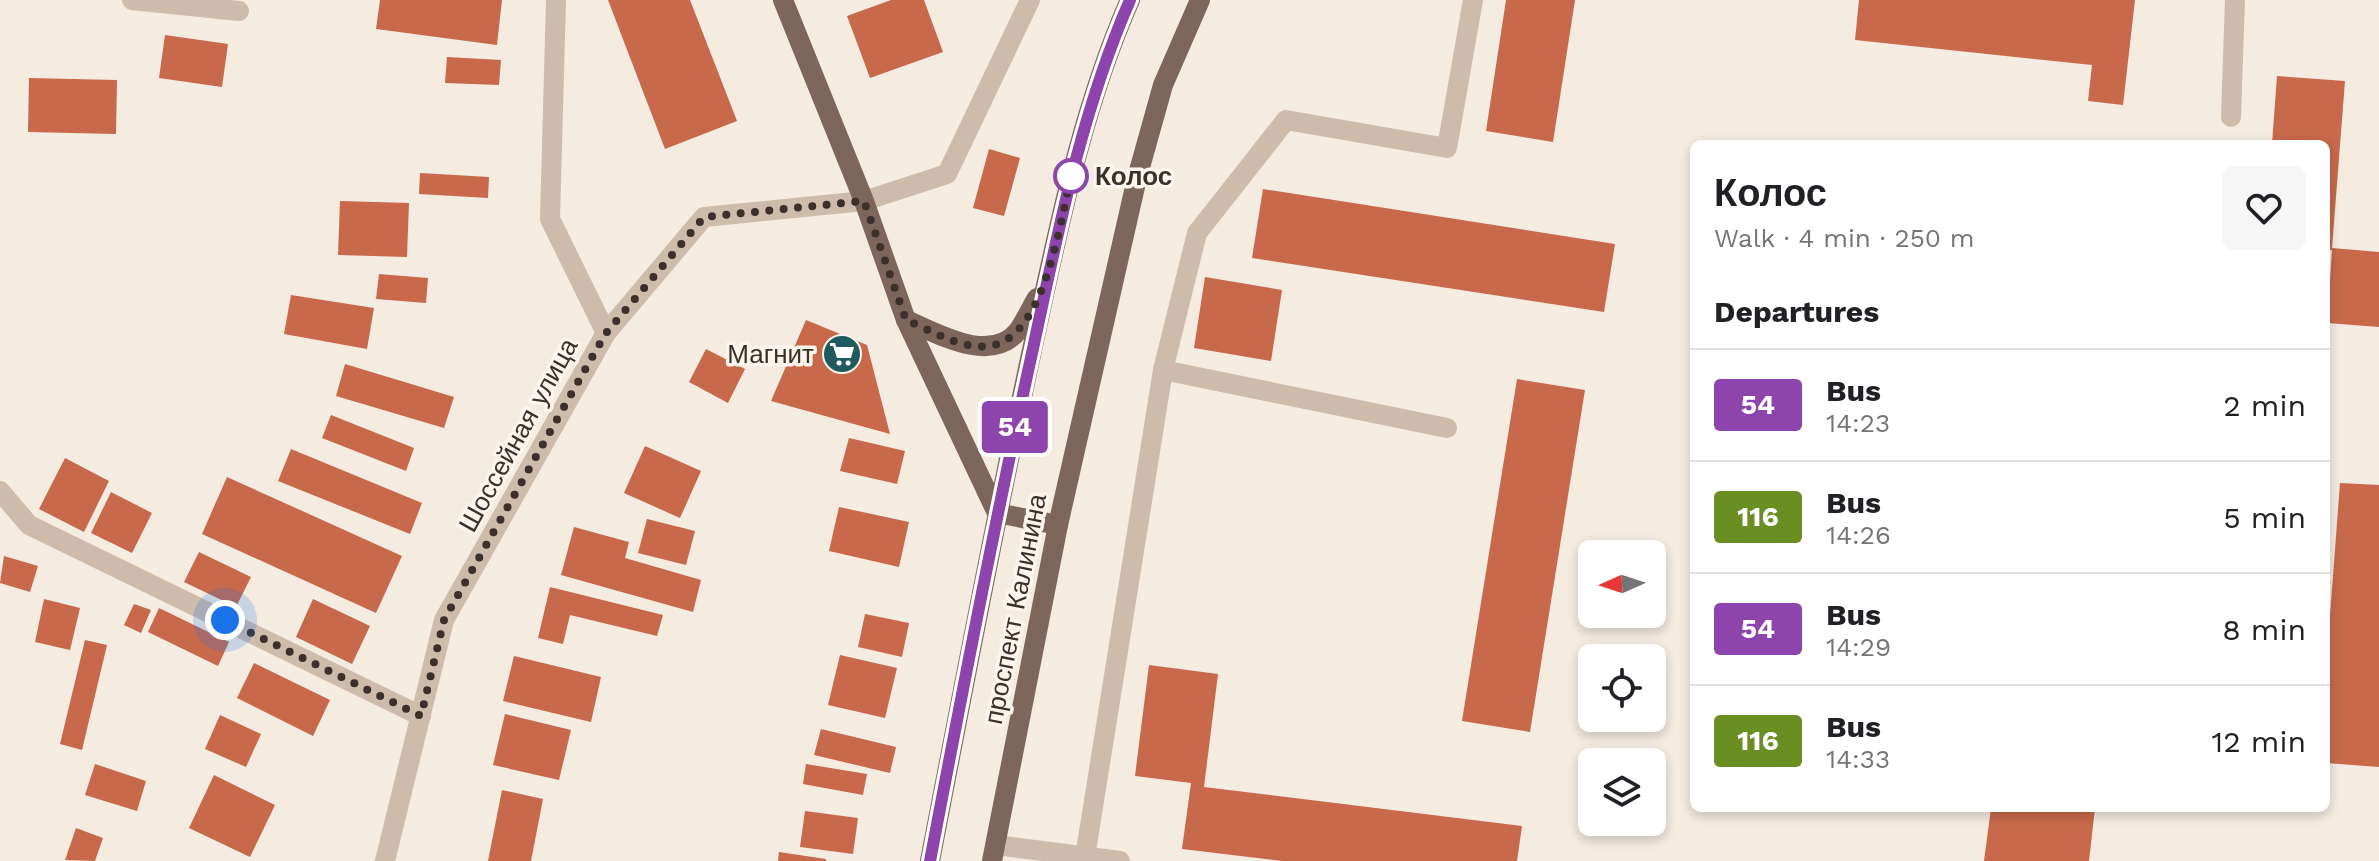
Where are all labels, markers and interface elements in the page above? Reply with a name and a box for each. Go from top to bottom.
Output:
marker: Колос [1054,159,1088,193]
place label: Колос [1095,161,1172,191]
button: heart [2222,166,2306,250]
text: Колос [1714,171,1827,215]
text: Walk · 4 min · 250 m [1714,223,1975,253]
text: Departures [1714,294,1879,329]
street label: Шоссейная улица [452,333,584,537]
supermarket icon: Магнит [821,333,863,375]
place label: Магнит [727,339,814,369]
text: Bus [1826,373,1881,408]
text: 54 [1741,388,1775,421]
text: 2 min [2223,388,2306,423]
line badge: 54 [979,401,1051,453]
text: 14:23 [1826,408,1890,438]
text: 54 [998,410,1032,443]
text: Bus [1826,485,1881,520]
street label: проспект Калинина [978,491,1052,727]
text: 116 [1737,500,1779,533]
text: 5 min [2223,500,2306,535]
text: 14:26 [1826,520,1891,550]
north arrow [1578,540,1666,628]
map controls [1578,540,1666,836]
text: Bus [1826,597,1881,632]
your location [205,600,245,640]
text: 54 [1741,612,1775,645]
text: 8 min [2222,612,2306,647]
text: 14:29 [1826,632,1891,662]
button: locate [1578,644,1666,732]
text: Bus [1826,709,1881,744]
text: 116 [1737,724,1779,757]
text: 12 min [2211,724,2306,759]
text: 14:33 [1826,744,1890,774]
button: layers [1578,748,1666,836]

